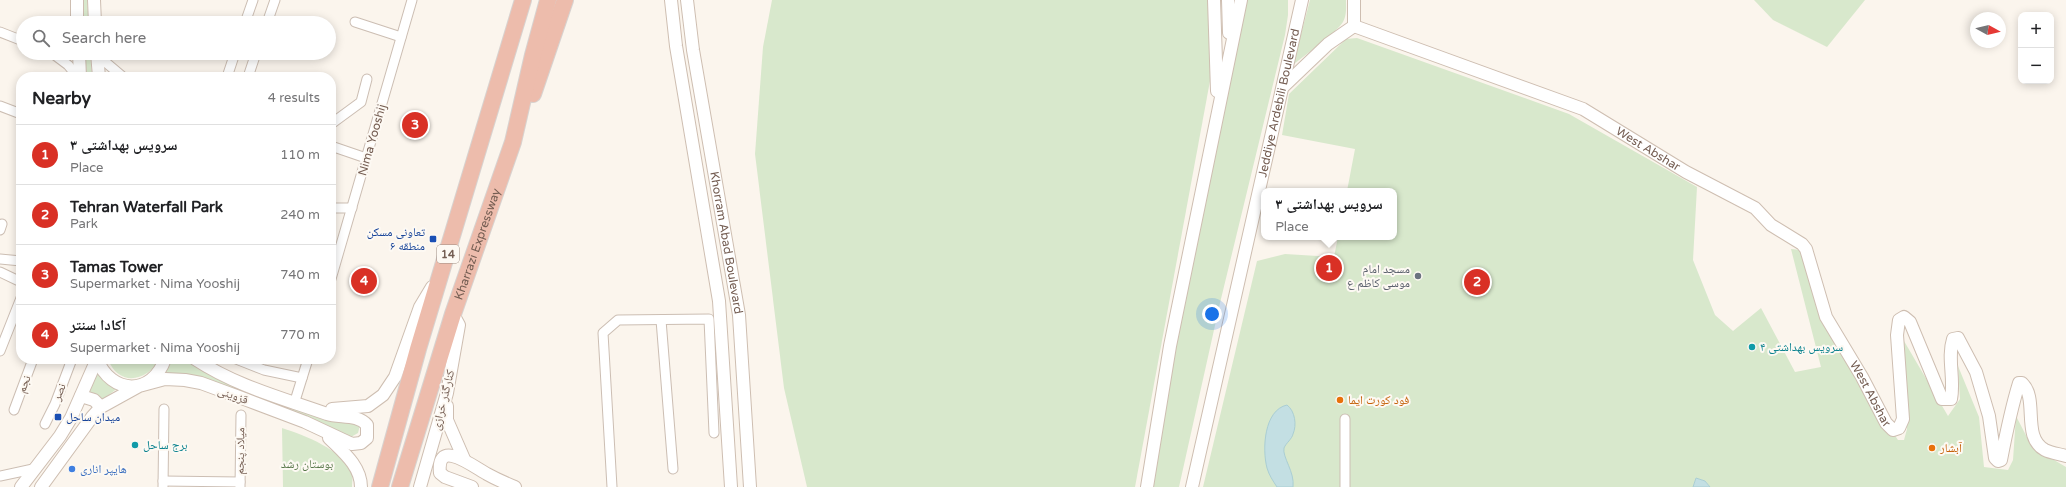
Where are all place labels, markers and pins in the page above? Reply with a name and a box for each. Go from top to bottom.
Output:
pin: 3 [402,110,428,140]
place label: تعاونی مسکن منطقه ۶ [367,225,425,253]
marker: تعاونی مسکن منطقه ۶ [428,234,438,244]
pin: 1 [1316,253,1342,283]
place label: مسجد امام موسی کاظم ع [1347,262,1410,291]
pin: 4 [351,266,377,296]
pin: 2 [1464,267,1490,297]
marker: مسجد امام موسی کاظم ع [1413,271,1423,281]
place label: سرویس بهداشتی ۴ [1760,340,1843,354]
marker: سرویس بهداشتی ۴ [1747,342,1757,352]
place label: فود کورت ایما [1348,393,1409,407]
marker: فود کورت ایما [1335,395,1345,405]
place label: میدان ساحل [66,410,120,424]
marker: میدان ساحل [53,412,63,422]
place label: برج ساحل [143,438,188,452]
marker: برج ساحل [130,440,140,450]
place label: آبشار [1939,441,1963,455]
marker: آبشار [1927,443,1937,453]
place label: هايپر اناری [80,462,127,476]
marker: هايپر اناری [67,464,77,474]

